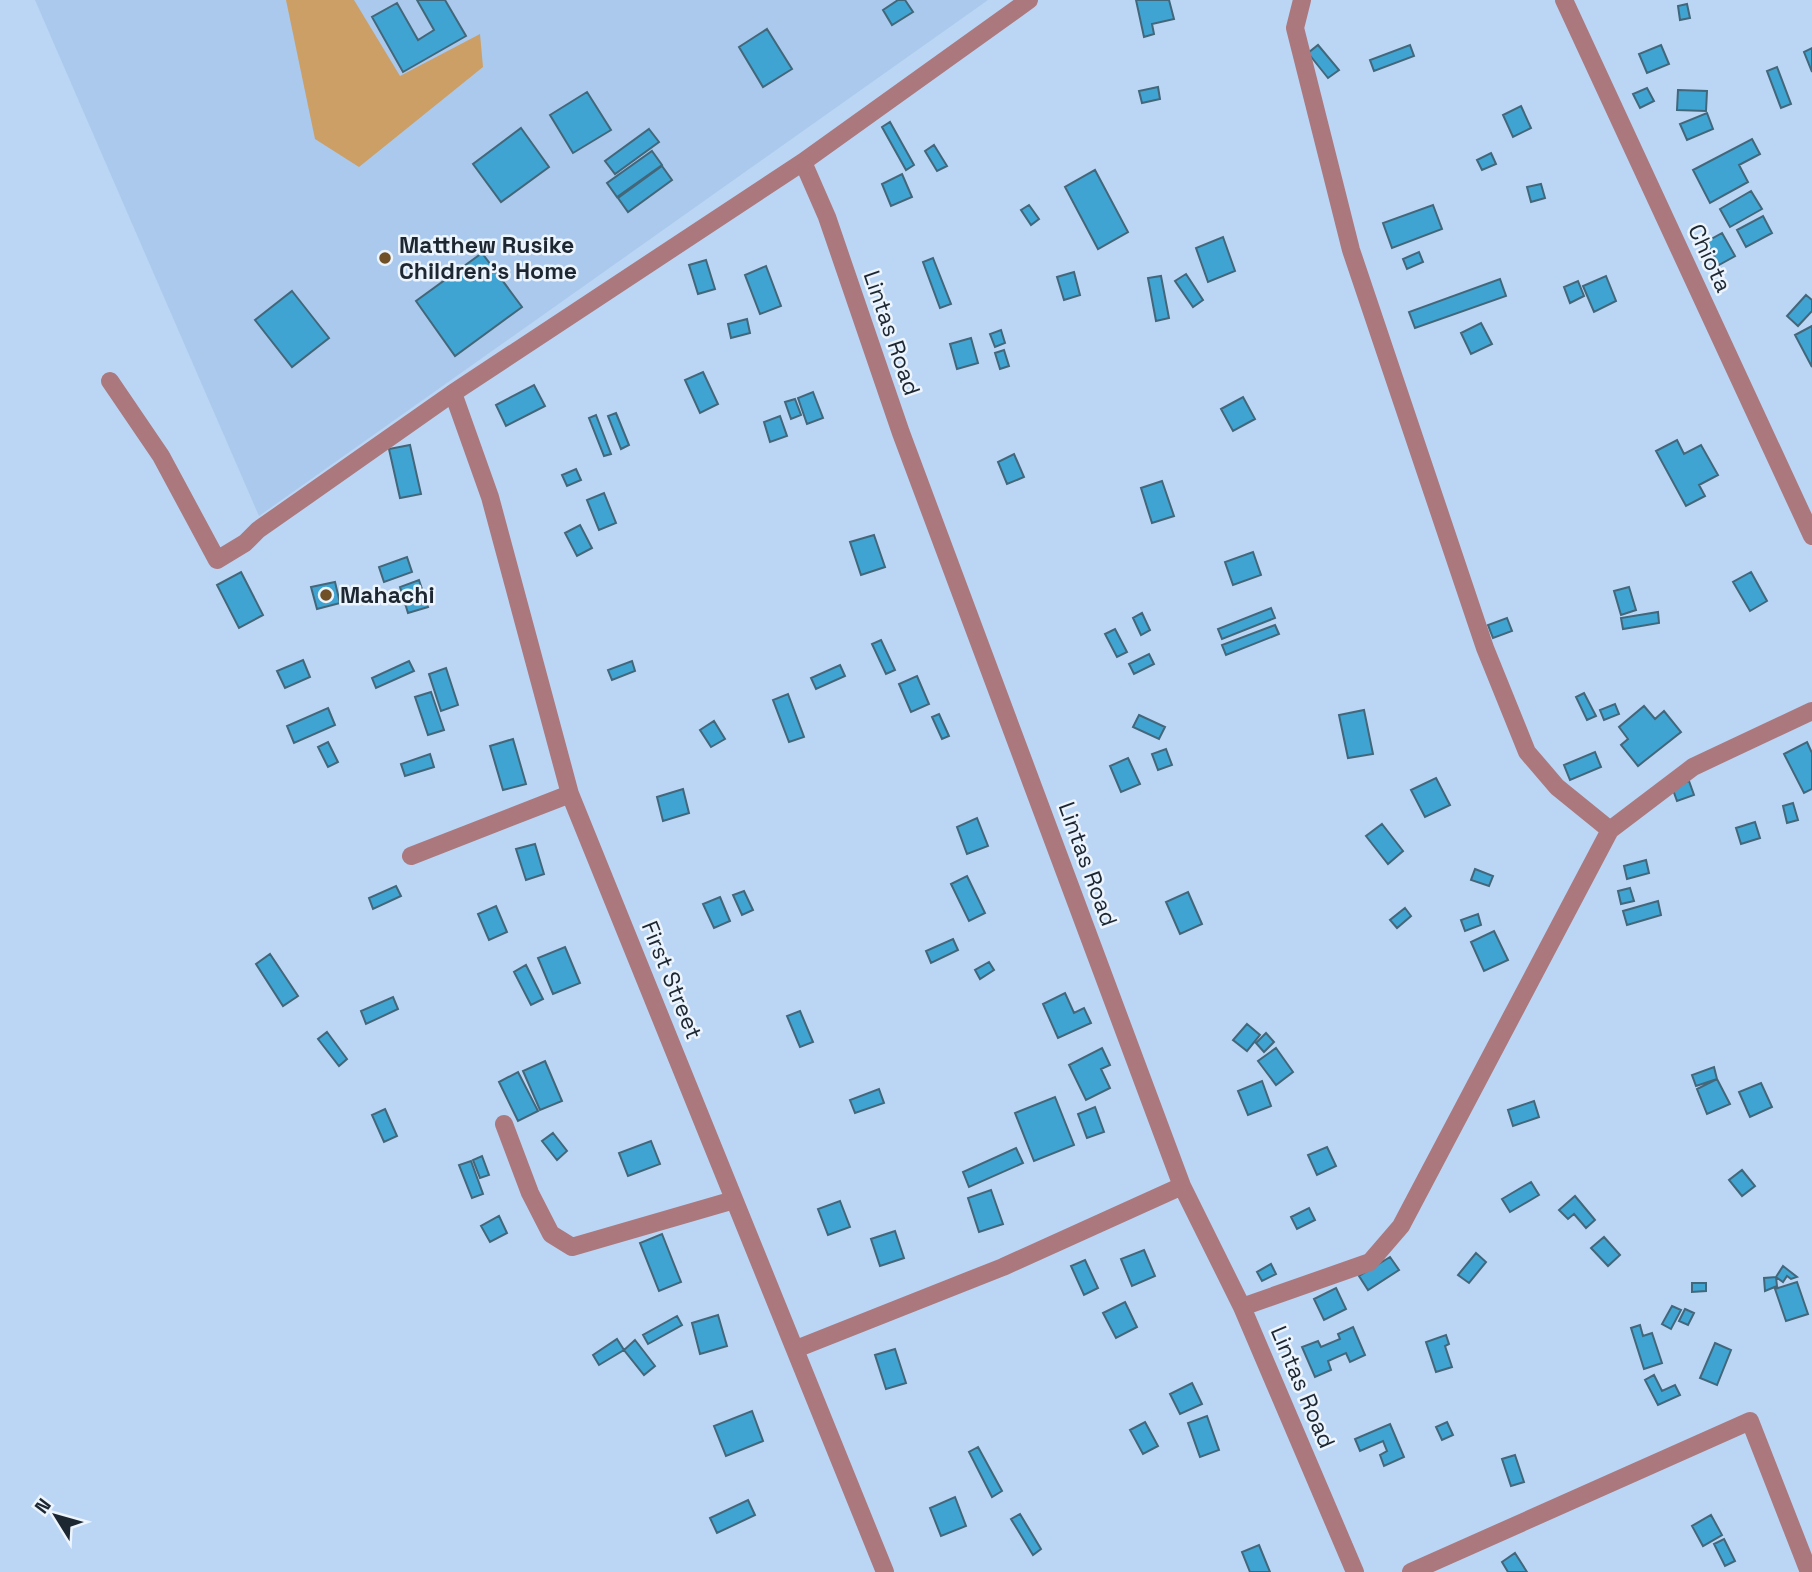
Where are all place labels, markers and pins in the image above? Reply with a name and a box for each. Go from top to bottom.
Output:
place label: Matthew Rusike Children's Home [399,230,577,286]
marker: Matthew Rusike Children's Home [377,250,393,266]
place label: Mahachi [340,580,435,610]
marker: Mahachi [318,587,334,603]

